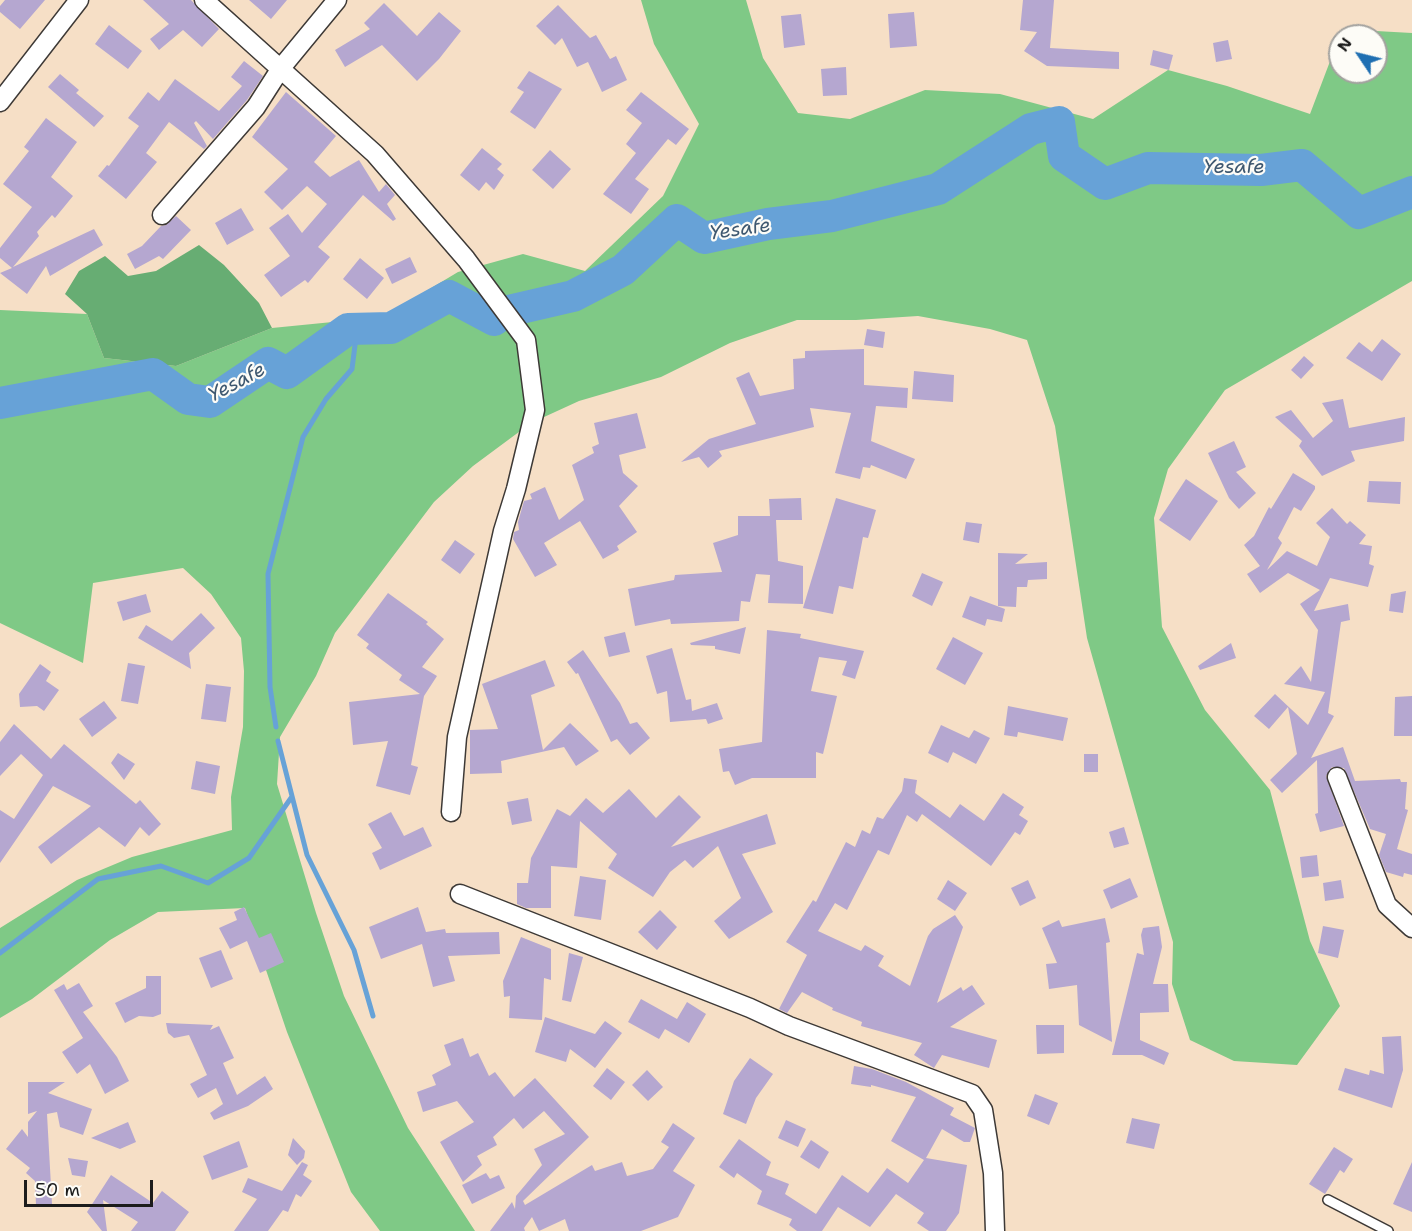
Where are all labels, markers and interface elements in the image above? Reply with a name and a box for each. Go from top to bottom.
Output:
north arrow [1328,24,1388,84]
text: N [1332,33,1357,56]
water label: Yesafe [1203,156,1265,180]
water label: Yesafe [708,214,772,246]
water label: Yesafe [204,358,270,408]
scale bar [27,1168,156,1206]
text: 50 m [35,1178,80,1202]

